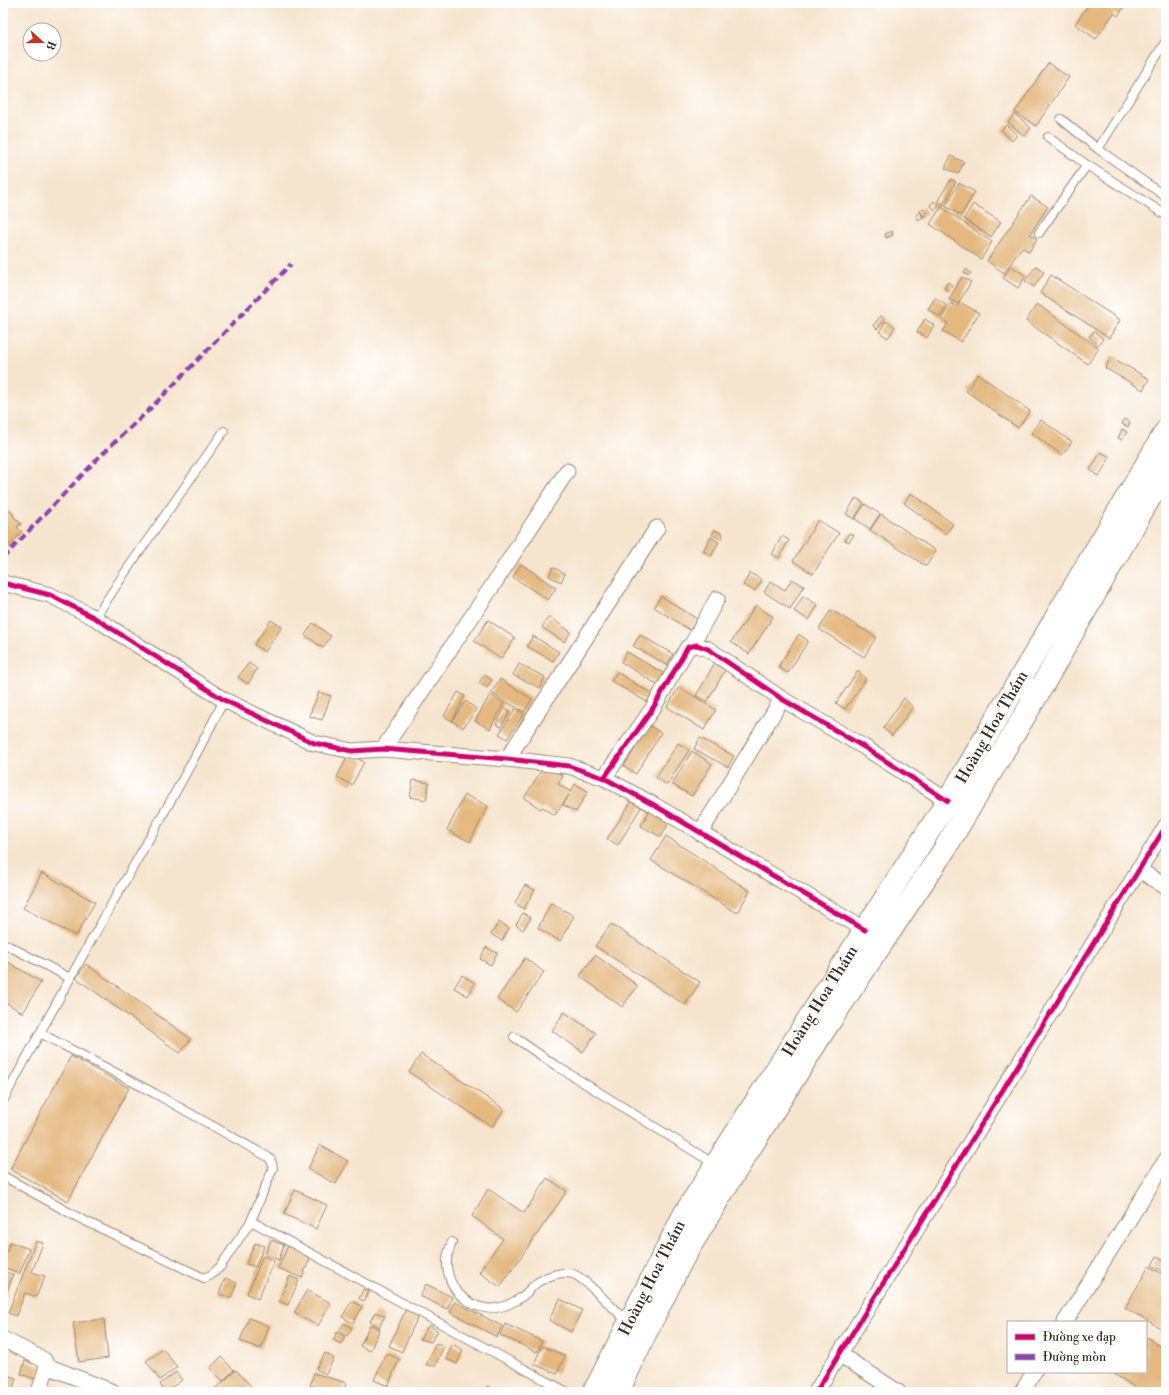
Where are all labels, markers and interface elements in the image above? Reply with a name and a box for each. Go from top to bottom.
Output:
north arrow [22,22,62,62]
text: B [42,39,58,52]
street label: Hoàng Hoa Thám [952,667,1032,787]
street label: Hoàng Hoa Thám [778,942,862,1060]
street label: Hoàng Hoa Thám [614,1217,690,1339]
legend [1007,1321,1147,1373]
text: Đường xe đạp [1043,1330,1116,1345]
text: Đường mòn [1043,1350,1106,1365]

